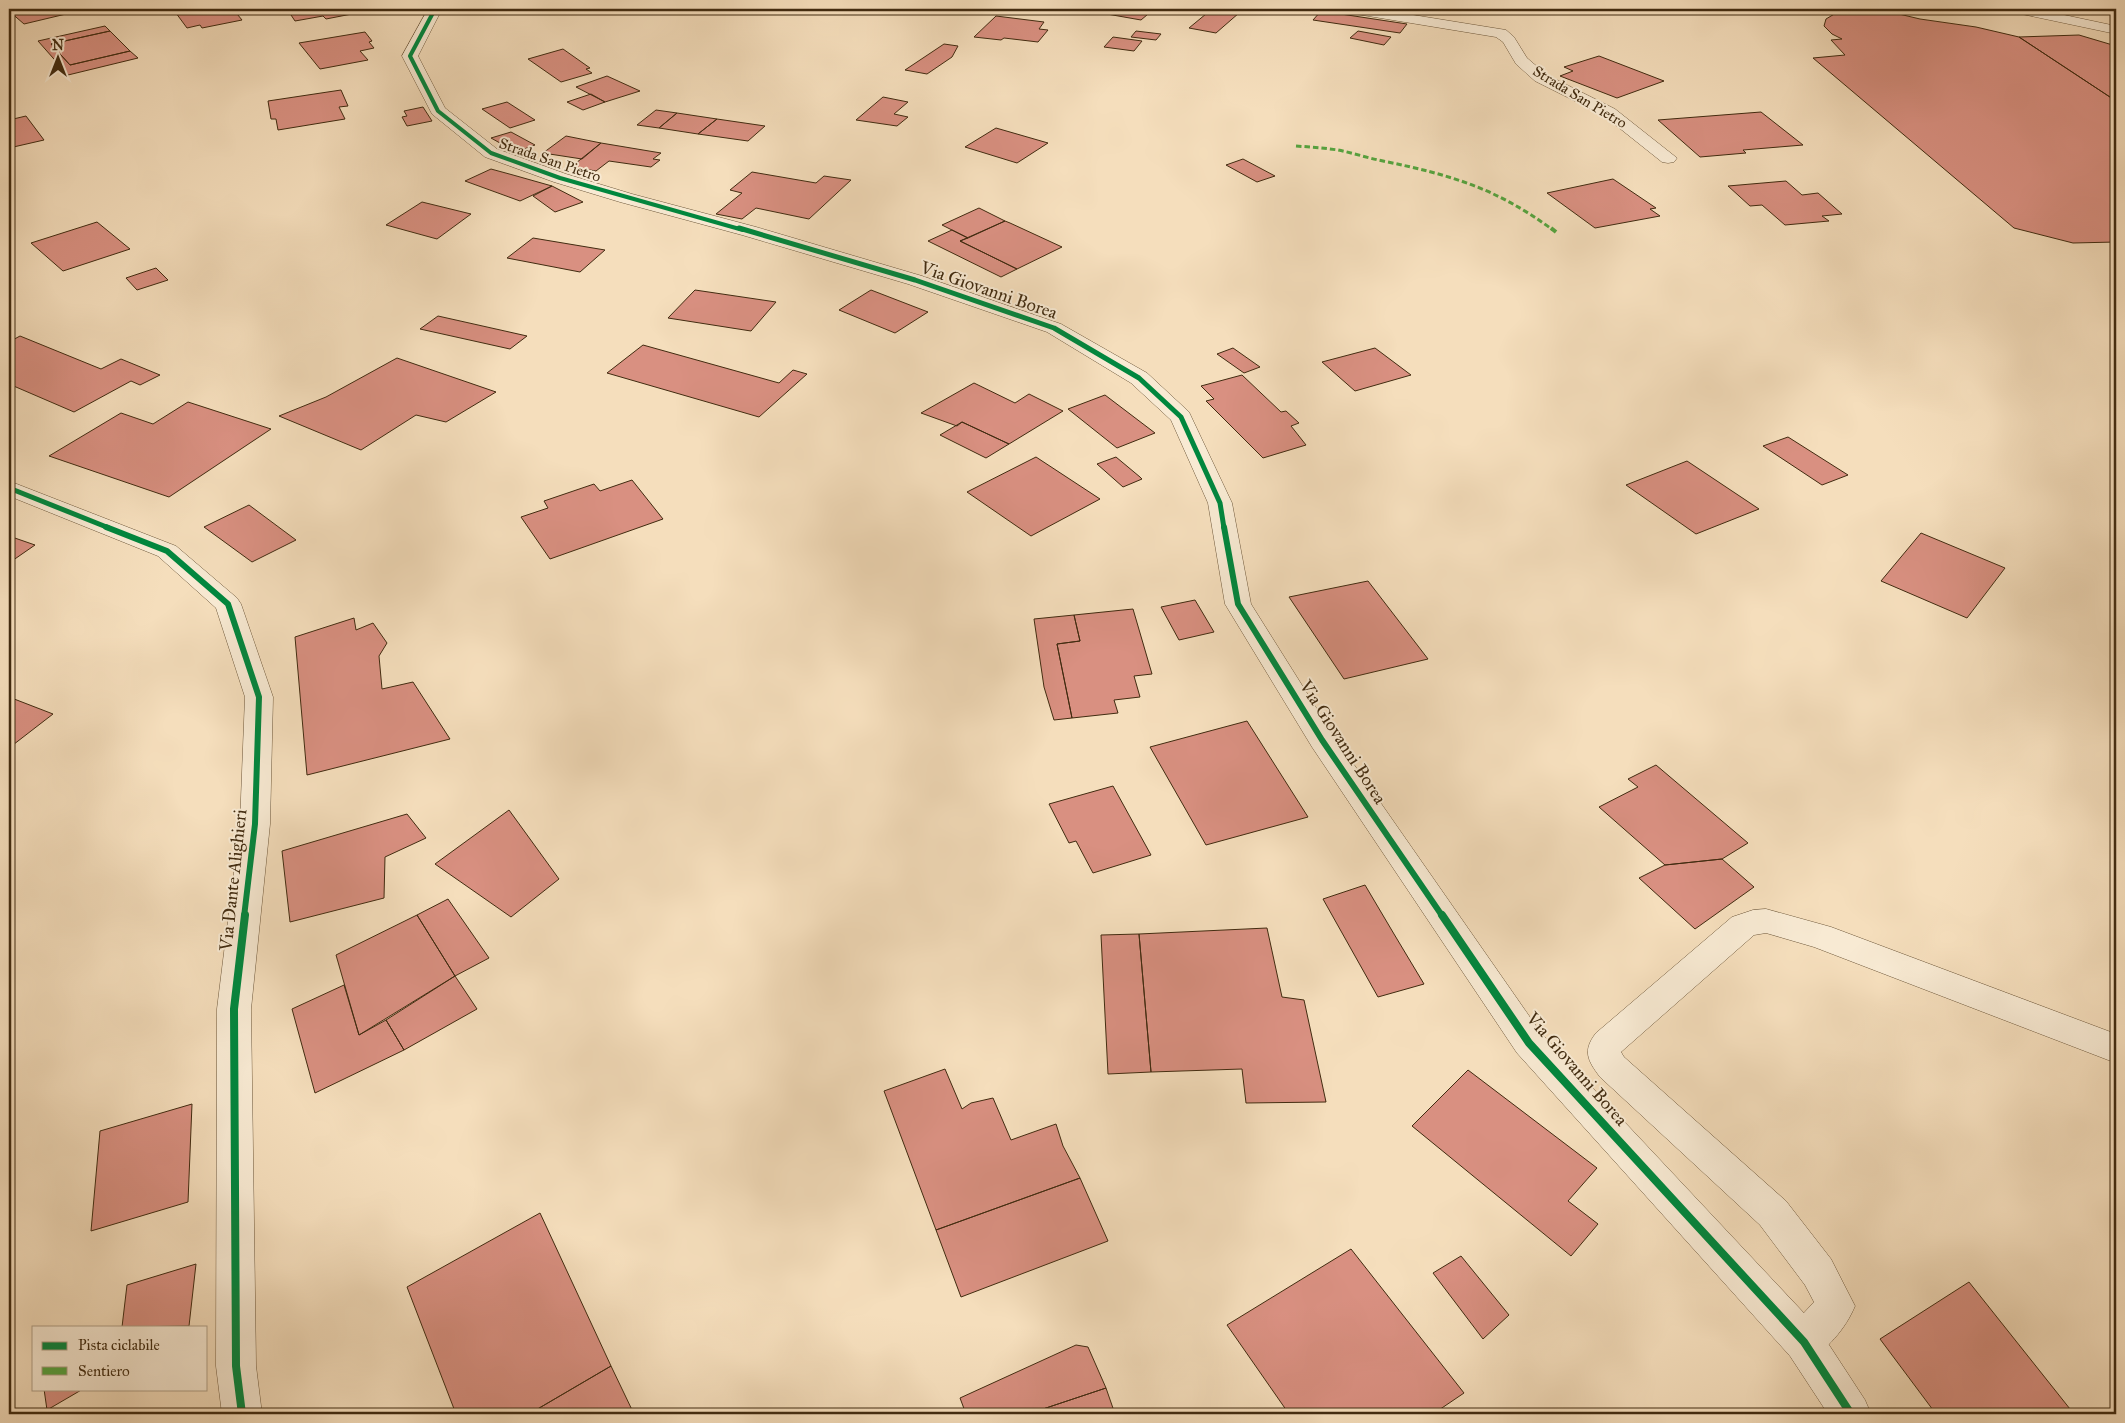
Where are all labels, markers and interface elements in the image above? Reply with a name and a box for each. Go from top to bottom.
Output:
north arrow [32,32,82,82]
text: N [52,37,64,54]
street label: Strada San Pietro [1530,62,1631,132]
street label: Strada San Pietro [497,134,604,186]
street label: Via Giovanni Borea [917,256,1061,324]
street label: Via Giovanni Borea [1294,675,1391,808]
street label: Via Dante Alighieri [215,808,252,953]
street label: Via Giovanni Borea [1521,1007,1633,1131]
legend [32,1326,208,1390]
text: Pista ciclabile [78,1336,160,1354]
text: Sentiero [78,1362,130,1380]

